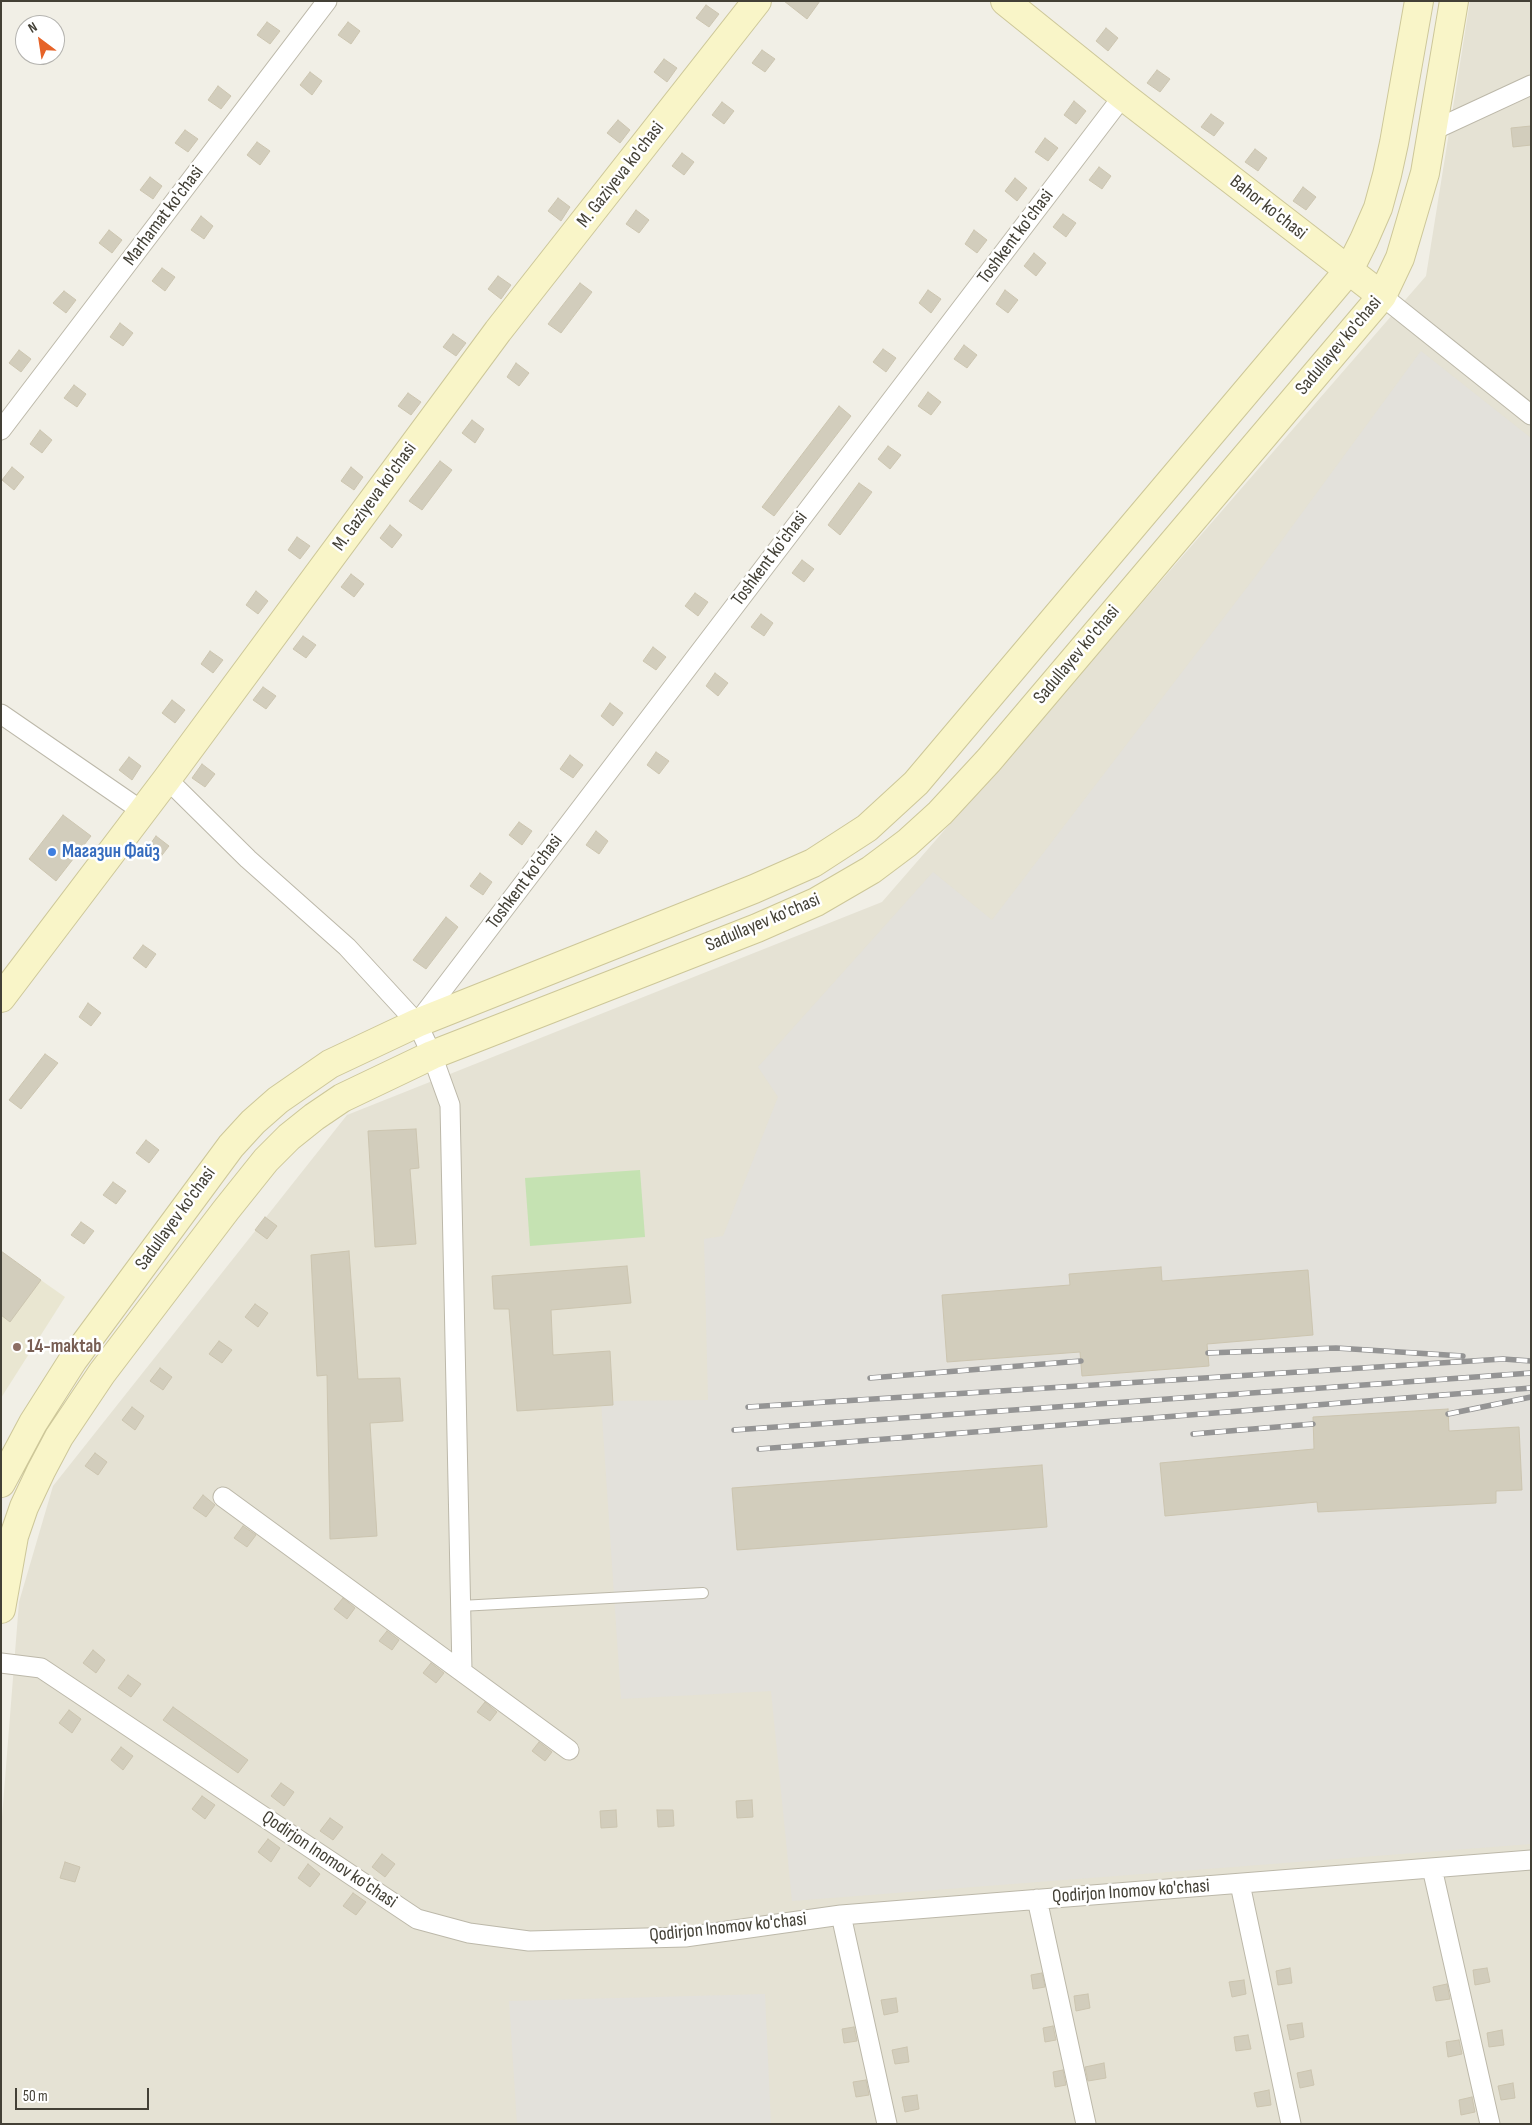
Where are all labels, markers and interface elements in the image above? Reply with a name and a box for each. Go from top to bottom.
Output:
north arrow [15,15,65,65]
text: N [25,18,40,37]
street label: M. Gaziyeva ko'chasi [573,117,669,233]
street label: Marhamat ko'chasi [119,162,209,270]
street label: Bahor ko'chasi [1225,171,1311,245]
street label: Toshkent ko'chasi [973,185,1059,289]
street label: Sadullayev ko'chasi [1291,292,1387,400]
street label: M. Gaziyeva ko'chasi [328,438,422,556]
street label: Toshkent ko'chasi [727,507,813,611]
street label: Sadullayev ko'chasi [1029,601,1125,709]
street label: Toshkent ko'chasi [482,830,568,934]
place label: Магазин Файз [62,841,160,863]
marker: Магазин Файз [46,846,58,858]
street label: Sadullayev ko'chasi [702,889,824,957]
street label: Sadullayev ko'chasi [131,1163,221,1275]
place label: 14-maktab [27,1336,101,1358]
marker: 14-maktab [11,1341,23,1353]
street label: Qodirjon Inomov ko'chasi [257,1806,401,1914]
street label: Qodirjon Inomov ko'chasi [1051,1875,1211,1909]
street label: Qodirjon Inomov ko'chasi [648,1908,808,1948]
scale bar [18,2078,151,2110]
text: 50 m [23,2087,48,2106]

